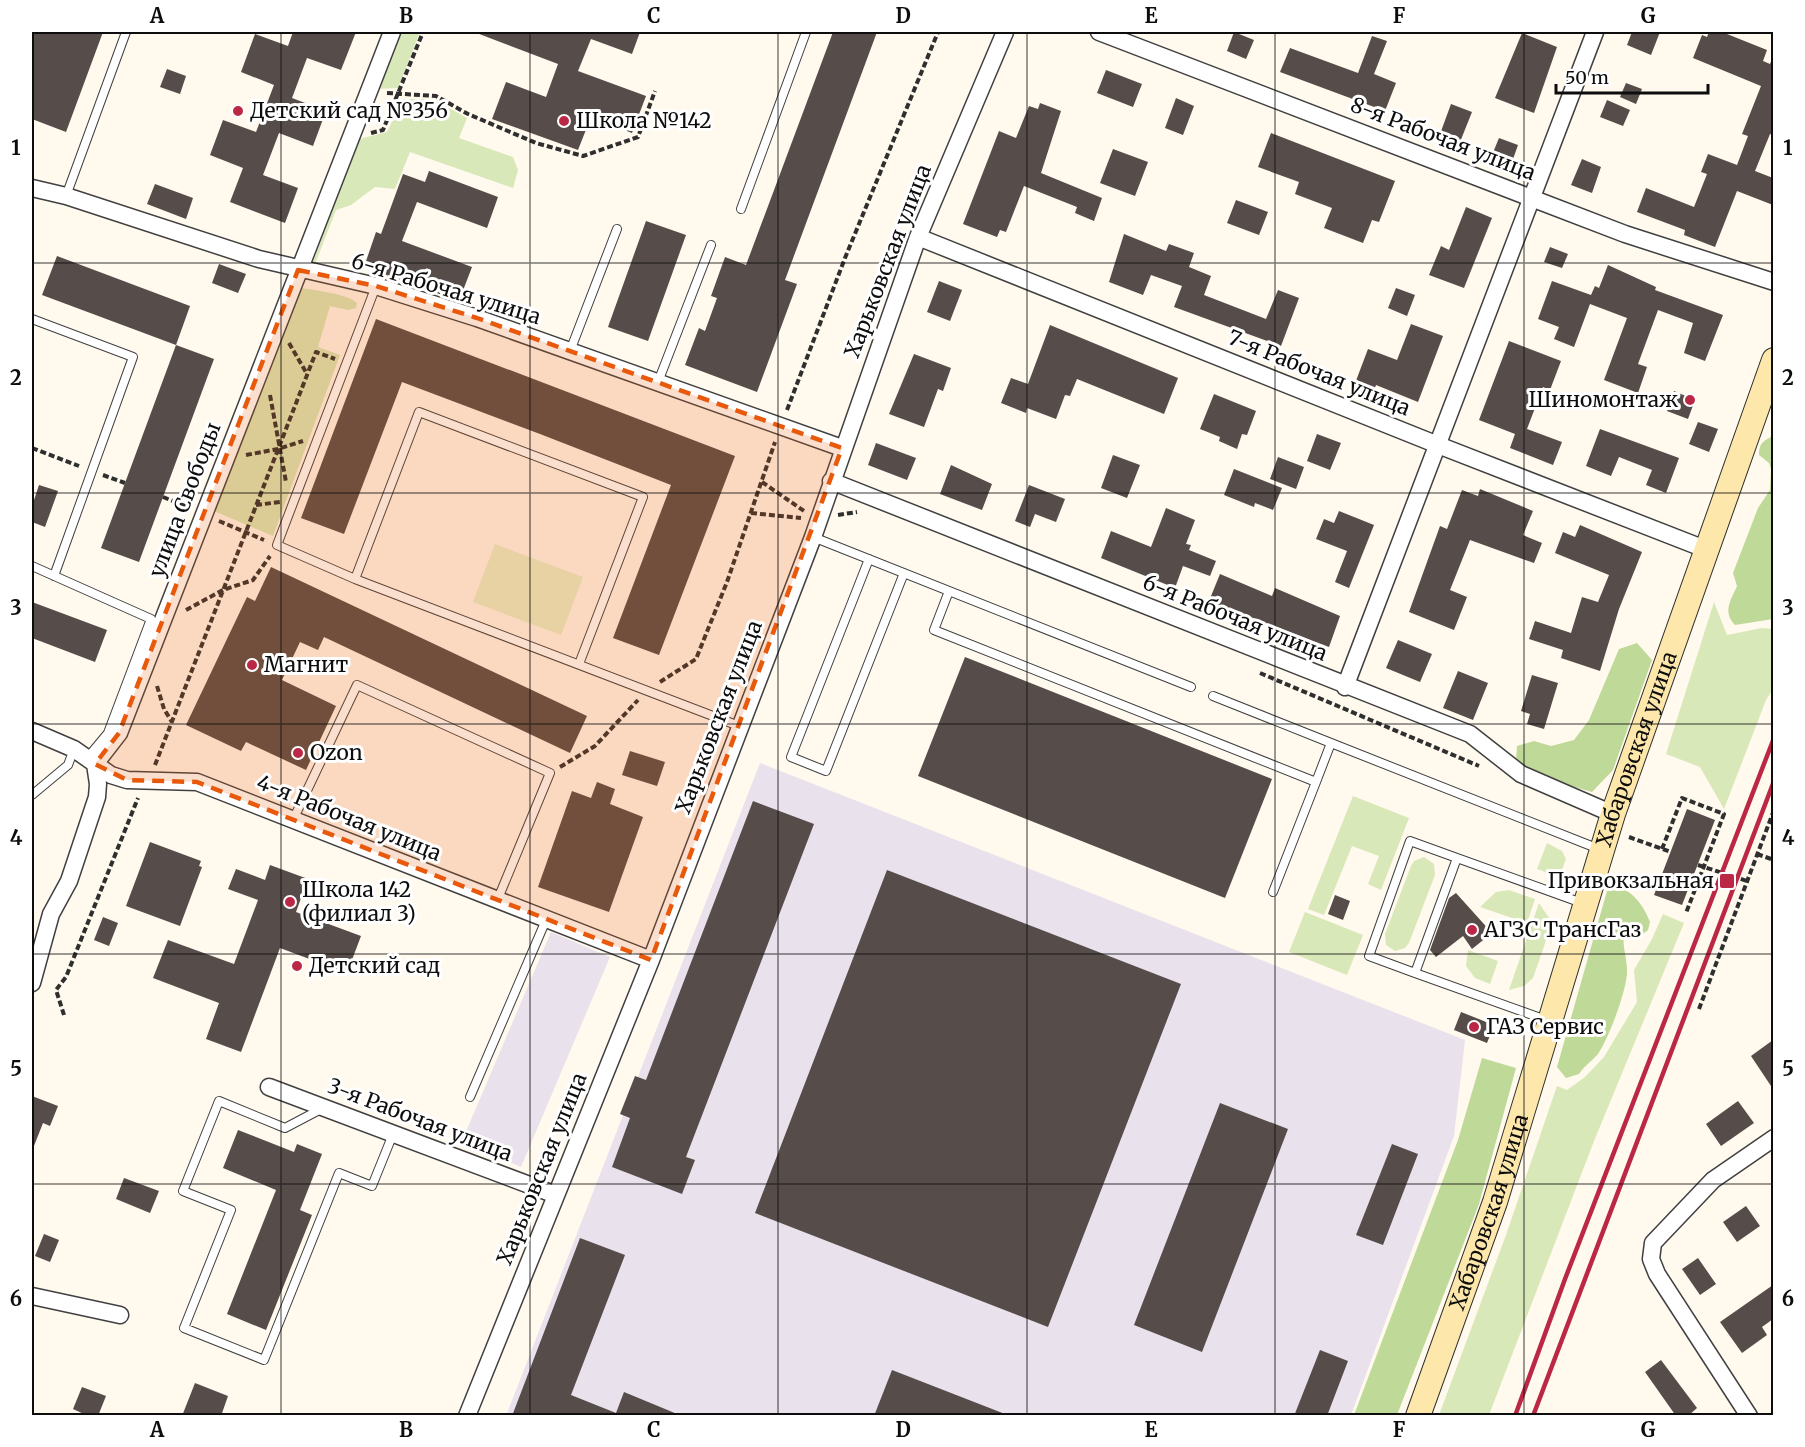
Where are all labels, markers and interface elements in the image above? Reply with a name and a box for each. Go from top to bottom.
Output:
text: A [149,3,165,28]
text: B [399,3,413,28]
text: C [647,3,661,28]
text: D [895,3,911,28]
text: E [1144,3,1158,28]
text: F [1393,3,1406,28]
text: G [1641,3,1656,28]
scale bar [1556,57,1708,95]
text: 50 m [1565,66,1609,89]
street label: 8-я Рабочая улица [1347,91,1539,186]
place label: Детский сад №356 [250,97,448,124]
marker: Детский сад №356 [231,104,245,118]
place label: Школа №142 [576,107,712,134]
marker: Школа №142 [557,114,571,128]
text: 1 [11,135,21,160]
text: 1 [1783,135,1793,160]
street label: Харьковская улица [838,160,937,361]
street label: 6-я Рабочая улица [348,247,544,330]
street label: 7-я Рабочая улица [1224,324,1414,421]
text: 2 [10,365,22,390]
text: 2 [1782,365,1794,390]
place label: Шиномонтаж [1528,386,1678,413]
marker: Шиномонтаж [1683,393,1697,407]
street label: улица Свободы [143,418,227,581]
street label: 6-я Рабочая улица [1139,568,1331,667]
text: 3 [10,595,22,620]
text: 3 [1782,595,1794,620]
street label: Харьковская улица [669,616,768,817]
street label: Хабаровская улица [1590,648,1683,850]
place label: Магнит [264,651,349,678]
marker: Магнит [245,658,259,672]
place label: Ozon [310,739,363,766]
marker: Ozon [291,746,305,760]
street label: 4-я Рабочая улица [253,768,445,867]
text: 4 [10,825,23,850]
text: 4 [1782,825,1795,850]
place label: Привокзальная [1548,867,1714,894]
marker: Привокзальная [1718,872,1736,890]
place label: Школа 142 (филиал 3) [302,876,416,927]
marker: Школа 142 (филиал 3) [283,895,297,909]
place label: АГЗС ТрансГаз [1483,916,1641,943]
marker: АГЗС ТрансГаз [1465,923,1479,937]
place label: Детский сад [309,952,440,979]
marker: Детский сад [290,959,304,973]
place label: ГАЗ Сервис [1486,1013,1604,1040]
marker: ГАЗ Сервис [1467,1020,1481,1034]
text: 5 [10,1056,22,1081]
text: 5 [1782,1056,1794,1081]
street label: Харьковская улица [491,1069,592,1269]
street label: 3-я Рабочая улица [324,1072,516,1167]
street label: Хабаровская улица [1443,1111,1534,1314]
text: 6 [10,1286,22,1311]
text: 6 [1782,1286,1794,1311]
text: A [149,1417,165,1442]
text: B [399,1417,413,1442]
text: C [647,1417,661,1442]
text: D [895,1417,911,1442]
text: E [1144,1417,1158,1442]
text: F [1393,1417,1406,1442]
text: G [1641,1417,1656,1442]

